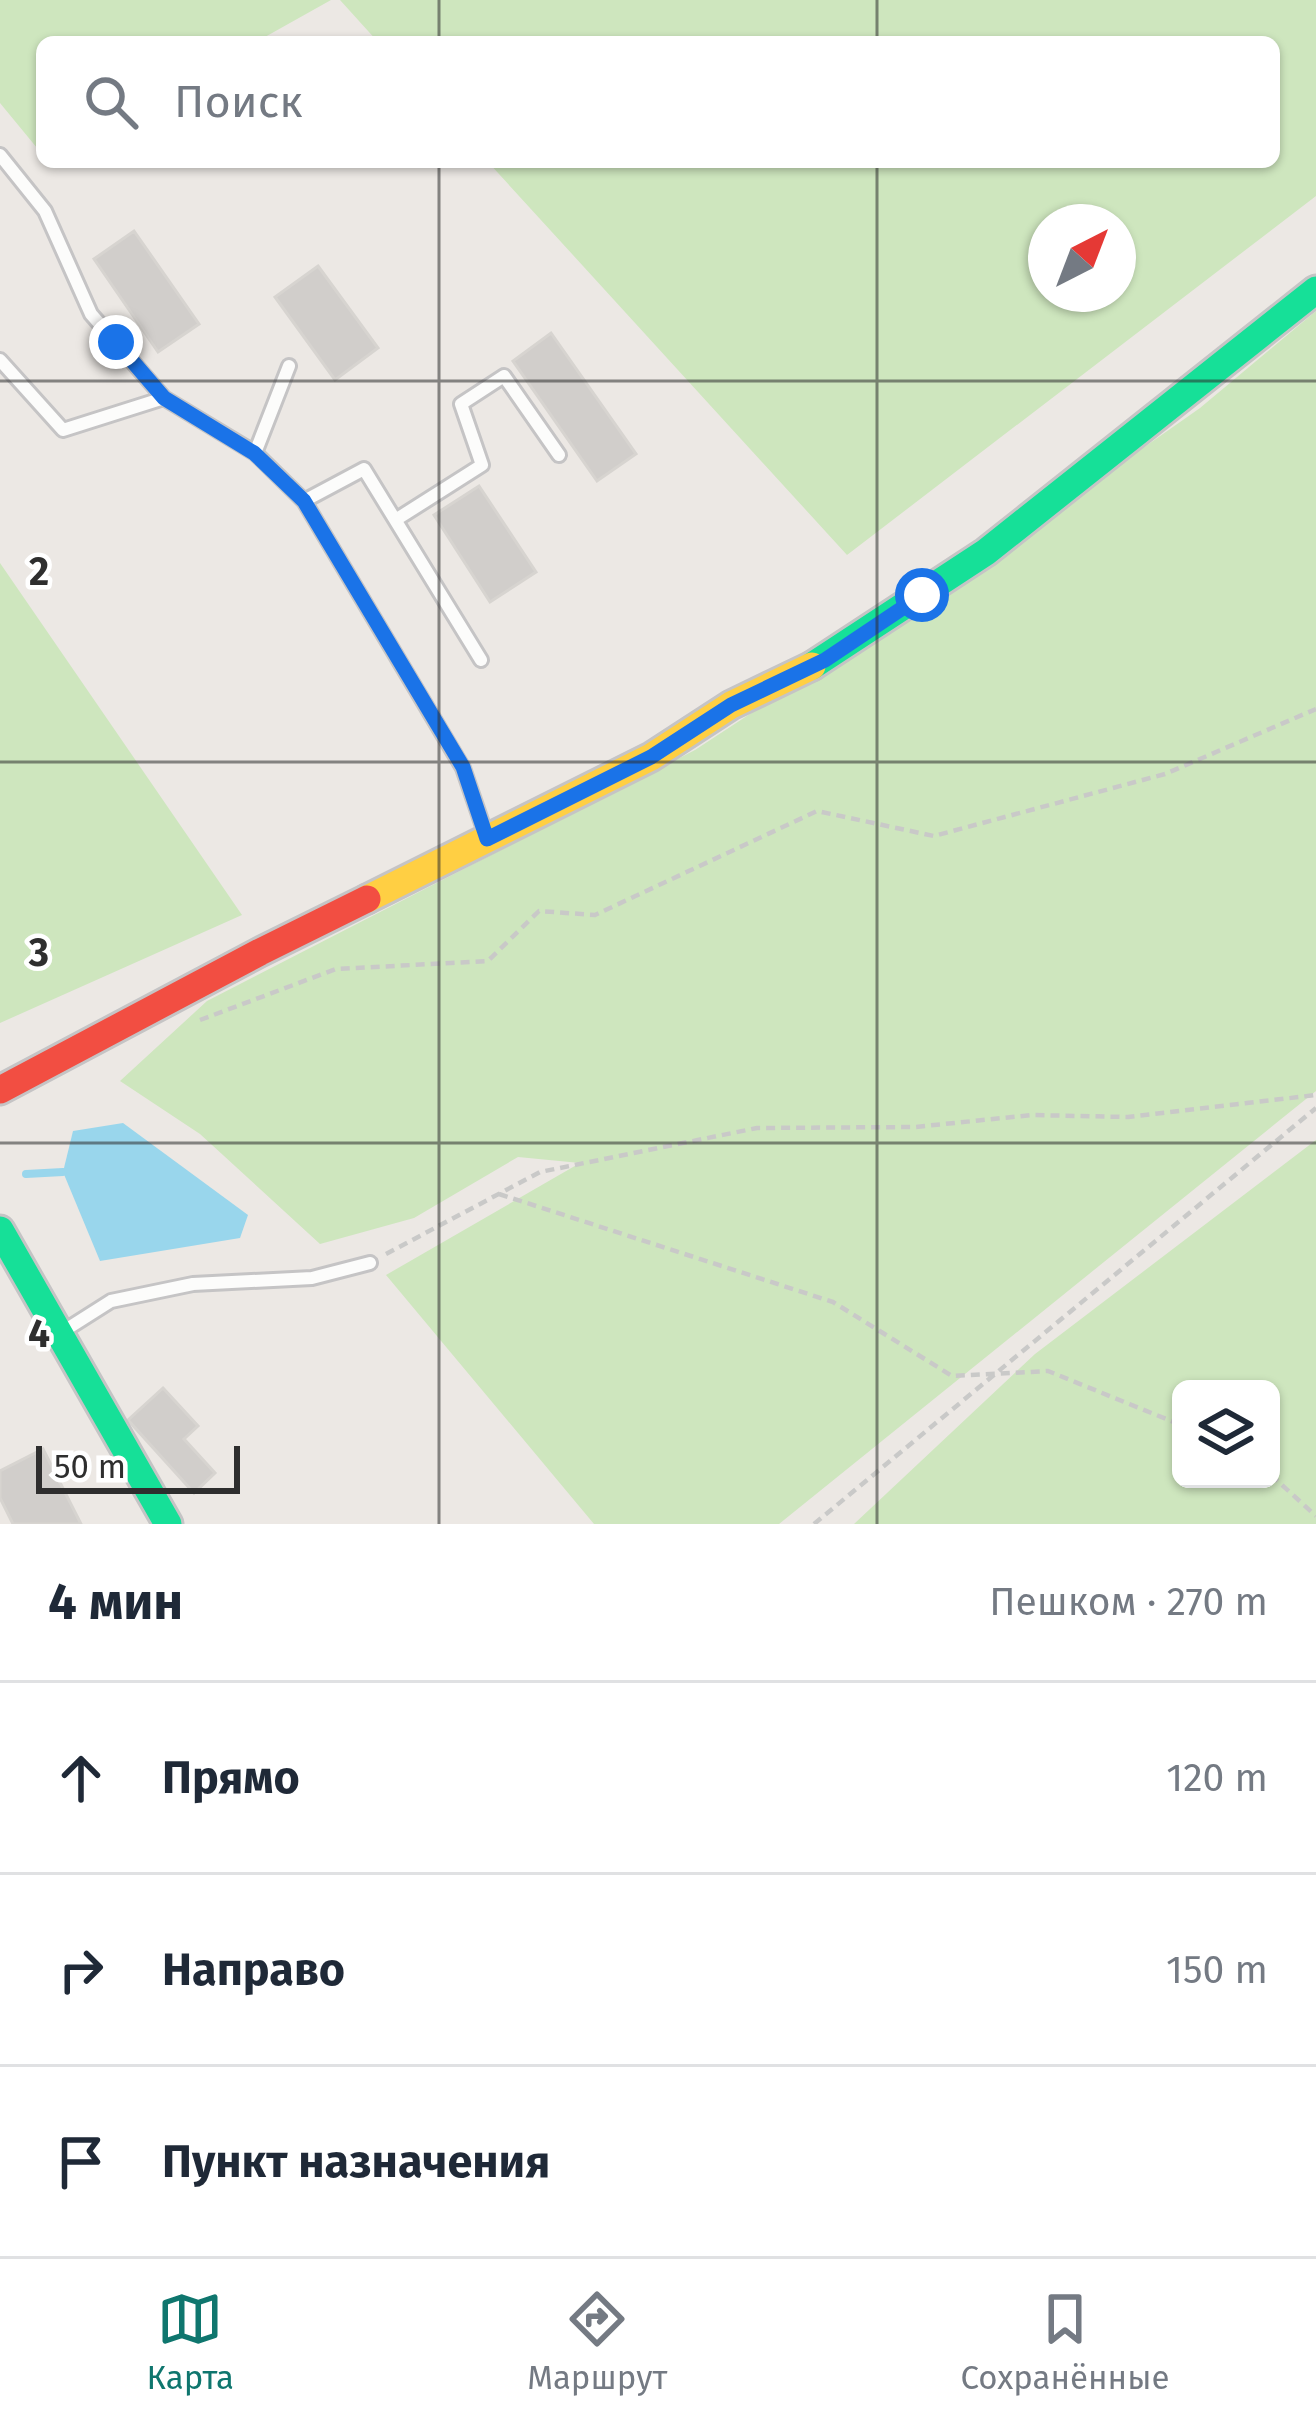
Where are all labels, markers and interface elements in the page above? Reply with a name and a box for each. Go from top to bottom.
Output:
search box [36,36,1280,168]
icon: search [78,69,144,135]
text: Поиск [174,75,303,129]
north arrow [1028,204,1136,312]
route end [89,315,143,369]
text: 2 [29,549,49,595]
route start [895,568,949,622]
text: 3 [28,930,49,976]
text: 4 [28,1311,50,1357]
map controls [1172,1380,1280,1488]
button: layers [1172,1380,1280,1488]
scale bar [36,1440,240,1493]
text: 50 m [54,1447,126,1487]
text: 4 мин [48,1571,183,1633]
text: Пешком · 270 m [989,1579,1268,1625]
icon: ahead [48,1745,114,1811]
text: Прямо [162,1751,300,1805]
text: 120 m [1166,1755,1268,1801]
icon: right [48,1937,114,2003]
text: Направо [162,1943,345,1997]
text: 150 m [1166,1947,1268,1993]
icon: arrive [48,2129,114,2195]
text: Пункт назначения [162,2135,550,2189]
tab: Карта [147,2286,234,2398]
tab: Маршрут [527,2286,667,2398]
tab: Сохранённые [960,2286,1169,2398]

